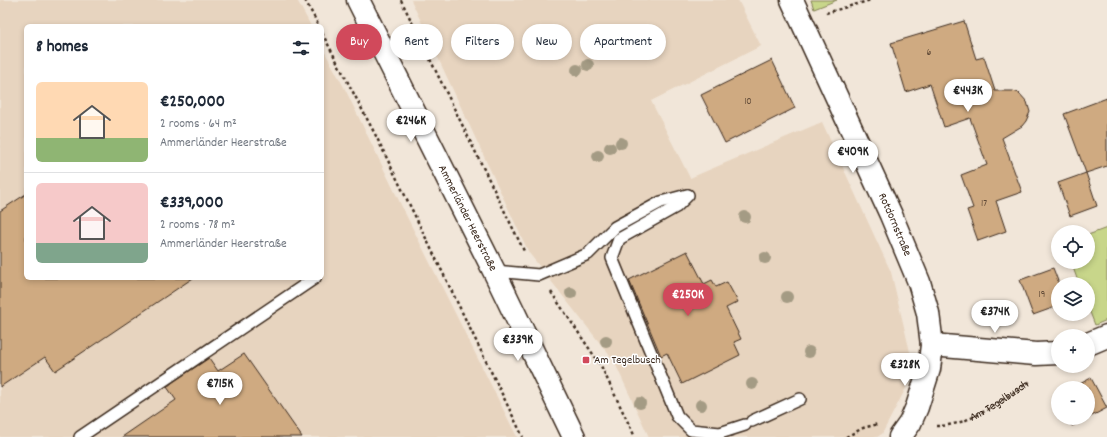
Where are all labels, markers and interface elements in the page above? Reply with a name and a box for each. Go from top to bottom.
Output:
chip: Buy [336,24,382,60]
chip: Rent [390,24,443,60]
chip: Filters [451,24,514,60]
chip: New [522,24,572,60]
chip: Apartment [580,24,666,60]
text: 8 homes [36,36,88,60]
icon: filters [290,37,312,59]
house number: 6 [927,46,932,60]
pin: €443K [940,79,996,113]
text: €443K [953,82,983,101]
text: €250,000 [160,91,225,115]
house number: 10 [744,95,752,109]
icon: home [68,98,116,146]
pin: €246K [383,109,439,143]
text: €246K [396,112,426,131]
text: 2 rooms · 64 m² [160,115,237,134]
text: Ammerländer Heerstraße [160,134,287,153]
pin: €409K [825,140,881,174]
text: €409K [837,143,869,162]
street label: Ammerländer Heerstraße [434,162,501,274]
street label: Rotdornstraße [874,190,916,259]
text: €339,000 [160,192,223,216]
house number: 17 [981,197,987,211]
icon: home [68,199,116,247]
text: 2 rooms · 78 m² [160,216,235,235]
map controls [1051,225,1095,425]
button: locate [1051,225,1095,269]
text: Ammerländer Heerstraße [160,235,287,254]
button: layers [1051,277,1095,321]
pin: €250K [660,283,716,317]
text: €250K [672,286,704,305]
house number: 19 [1039,288,1045,302]
pin: €374K [967,300,1023,334]
text: €374K [980,303,1010,322]
pin: €339K [490,328,546,362]
button: + [1051,329,1095,373]
text: €339K [503,331,533,350]
place label: Am Tegelbusch [594,352,661,369]
pin: €328K [877,353,933,387]
marker: Am Tegelbusch [581,355,591,365]
text: €328K [890,356,920,375]
pin: €715K [192,372,248,406]
text: €715K [206,375,234,394]
street label: Am Tegelbusch [967,376,1032,426]
button: − [1051,381,1095,425]

